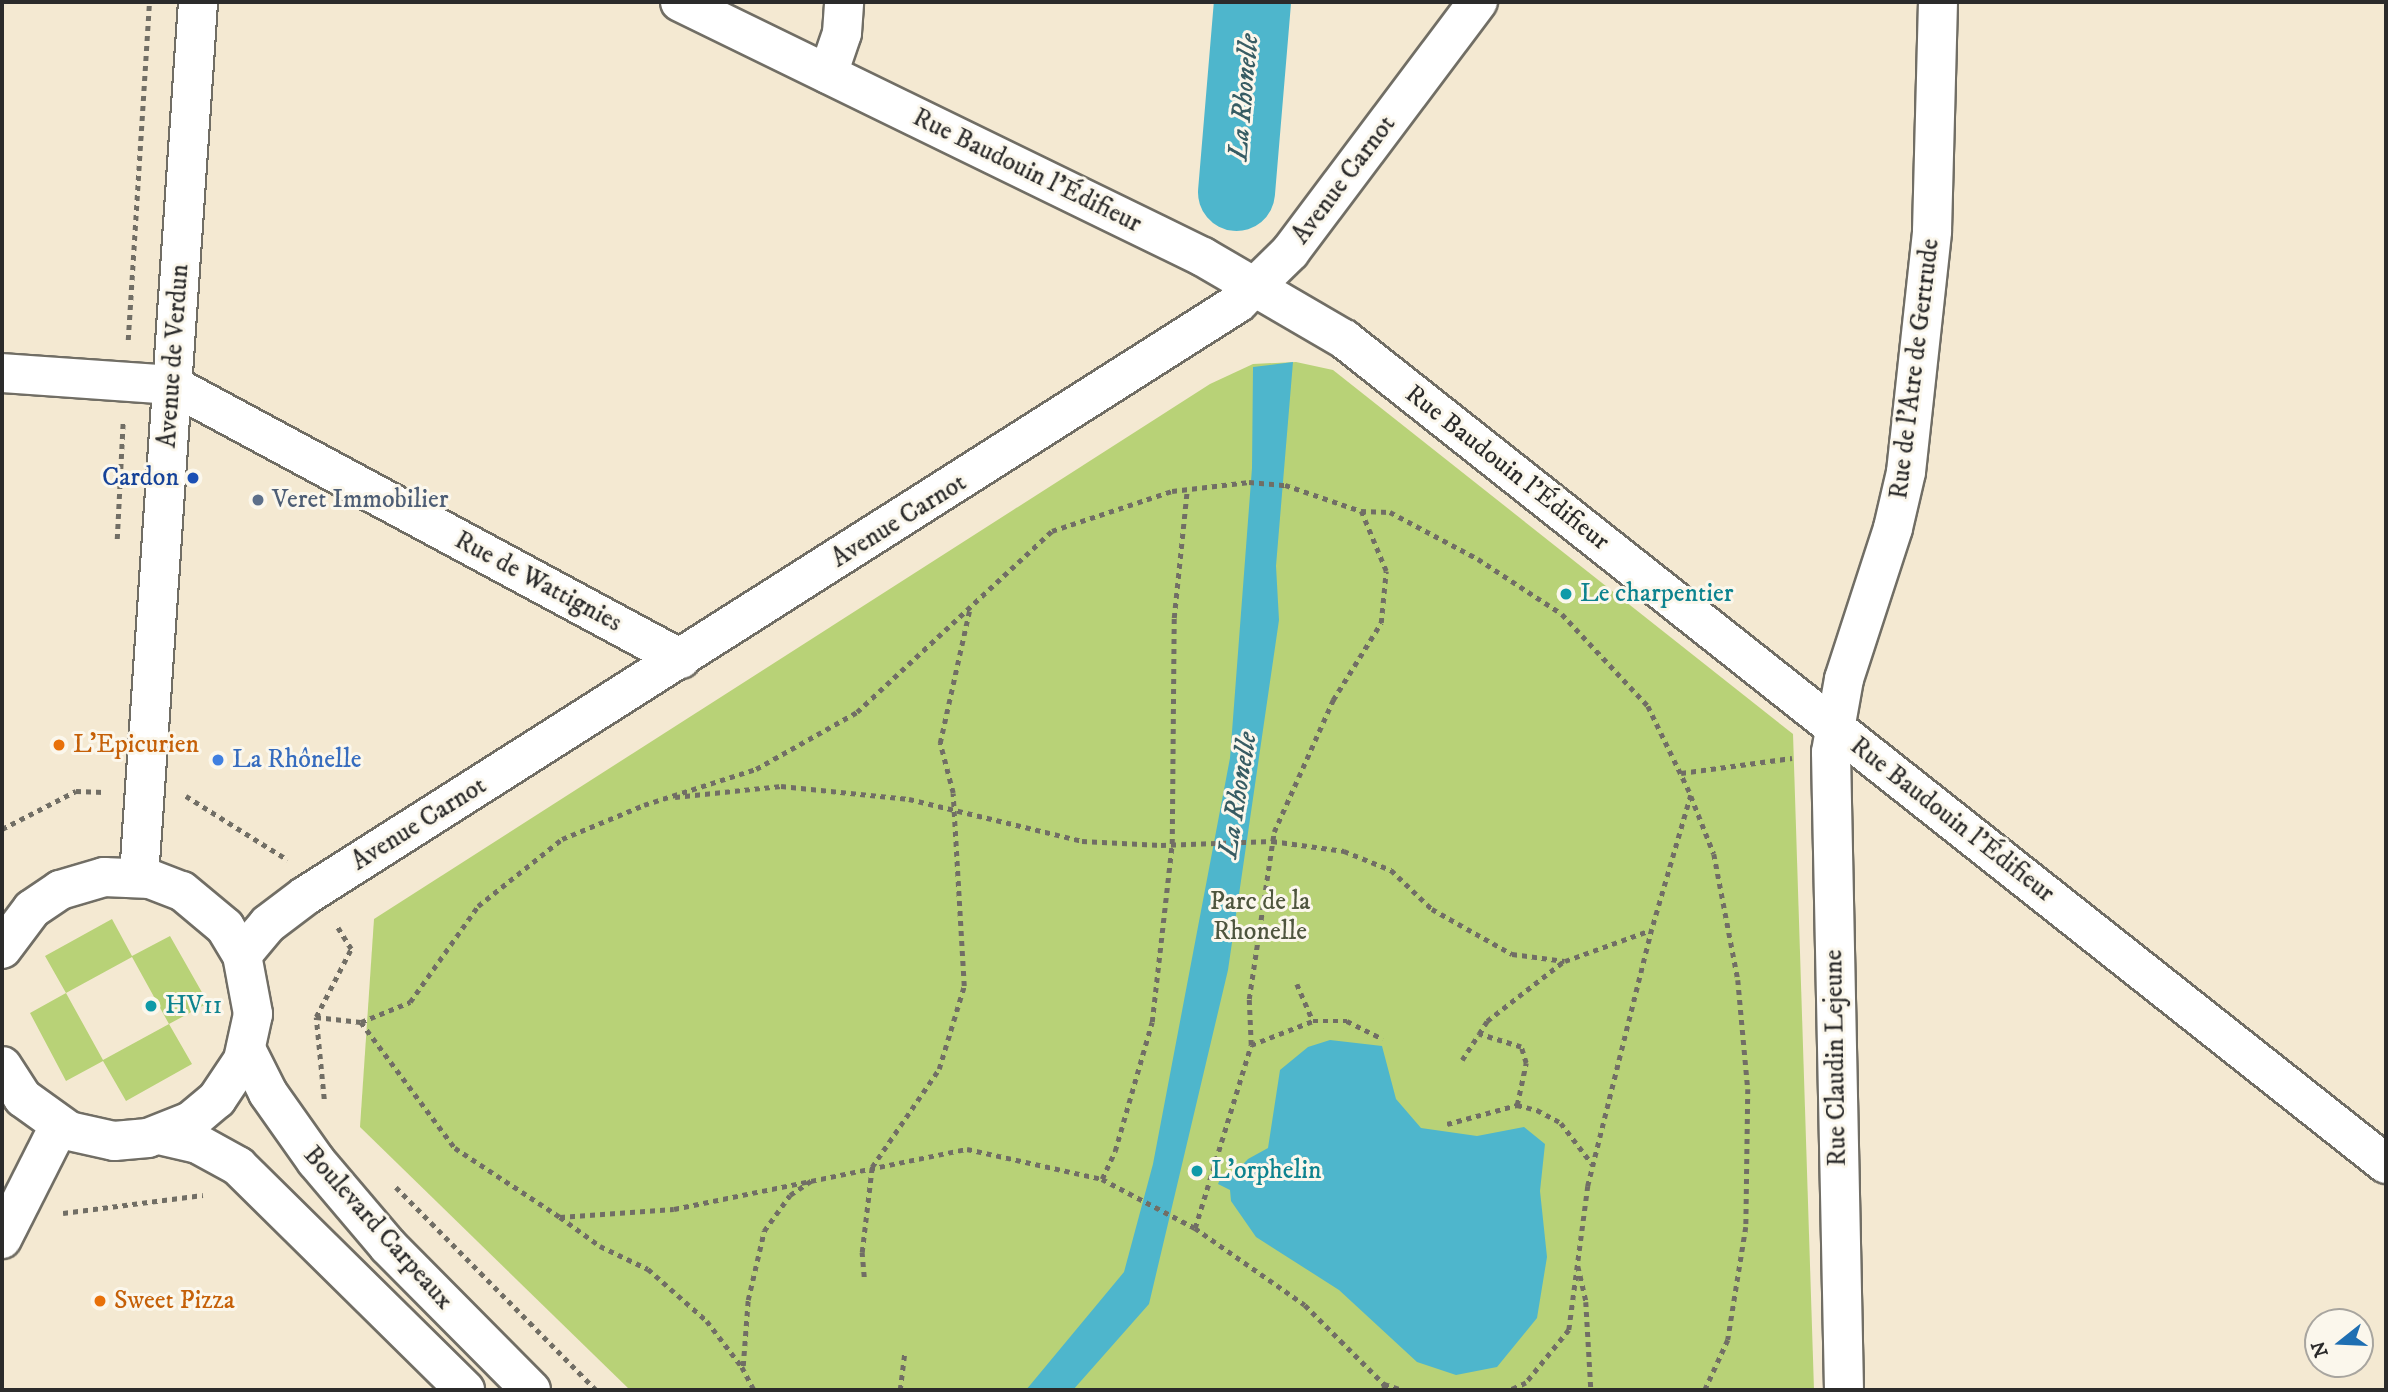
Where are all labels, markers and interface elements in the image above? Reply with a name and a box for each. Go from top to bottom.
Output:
water label: La Rhonelle [1222,32,1266,162]
street label: Rue Baudouin l'Édifieur [908,102,1146,240]
street label: Avenue Carnot [1285,110,1403,250]
street label: Rue de l'Atre de Gertrude [1884,237,1946,501]
street label: Avenue de Verdun [152,263,196,449]
street label: Rue Baudouin l'Édifieur [1399,379,1615,557]
place label: Cardon [102,462,179,494]
street label: Avenue Carnot [826,467,972,575]
marker: Cardon [185,470,201,486]
place label: Veret Immobilier [272,484,448,516]
marker: Veret Immobilier [250,492,266,508]
street label: Rue de Wattignies [449,525,627,639]
place label: Le charpentier [1580,578,1733,610]
marker: Le charpentier [1558,586,1574,602]
place label: L'Epicurien [73,729,199,761]
water label: La Rhonelle [1211,730,1265,860]
street label: Rue Baudouin l'Édifieur [1844,731,2060,909]
marker: L'Epicurien [51,737,67,753]
place label: La Rhônelle [232,744,361,776]
marker: La Rhônelle [210,752,226,768]
street label: Avenue Carnot [346,770,492,878]
park label: Parc de la Rhonelle [1210,886,1310,948]
street label: Rue Claudin Lejeune [1819,949,1853,1167]
place label: HV11 [165,990,222,1022]
marker: HV11 [143,998,159,1014]
street label: Boulevard Carpeaux [296,1140,460,1316]
place label: L'orphelin [1211,1155,1321,1187]
marker: L'orphelin [1189,1163,1205,1179]
place label: Sweet Pizza [114,1285,235,1317]
marker: Sweet Pizza [92,1293,108,1309]
north arrow [2304,1308,2374,1378]
text: N [2307,1338,2334,1360]

